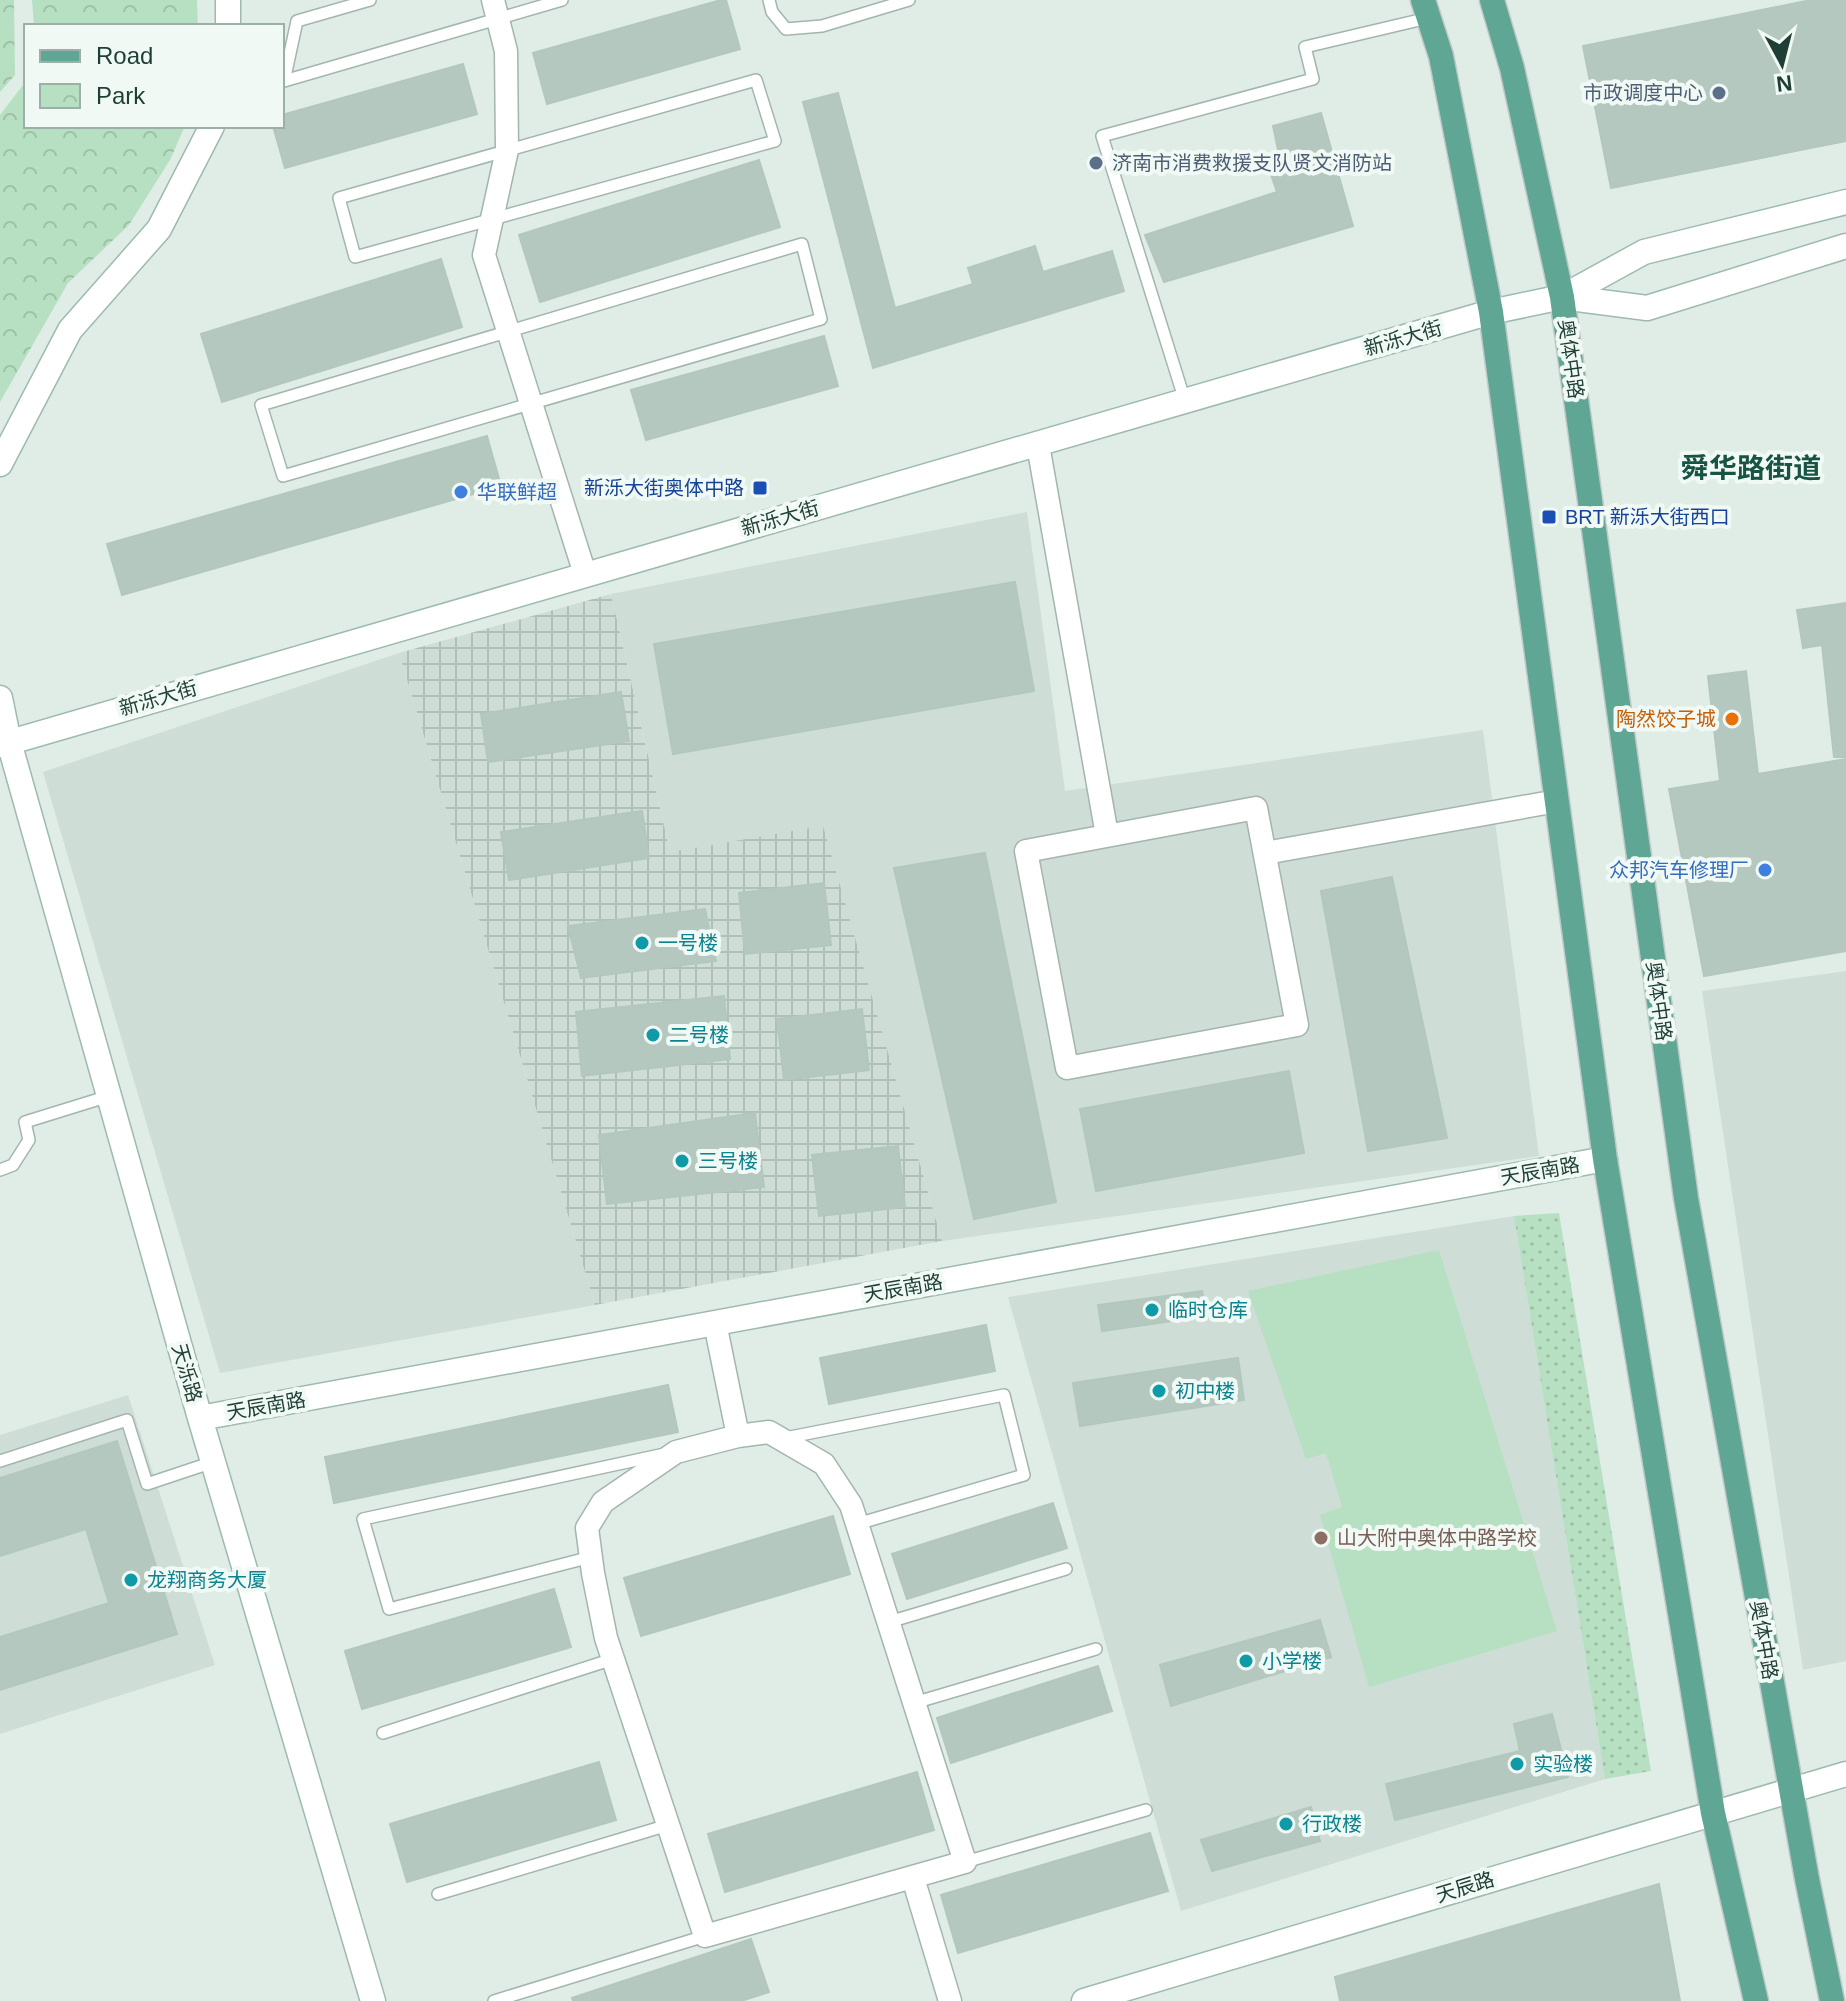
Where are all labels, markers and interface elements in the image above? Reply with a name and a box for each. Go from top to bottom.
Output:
legend [24,24,284,128]
north arrow [1742,24,1822,104]
text: Road [96,42,153,69]
text: N [1775,70,1794,97]
text: Park [96,82,146,109]
place label: 市政调度中心 [1583,82,1703,104]
marker: 市政调度中心 [1710,84,1728,102]
place label: 济南市消费救援支队贤文消防站 [1112,152,1392,174]
marker: 济南市消费救援支队贤文消防站 [1087,154,1105,172]
street label: 新泺大街 [1362,316,1444,360]
street label: 奥体中路 [1555,318,1587,400]
district label: 舜华路街道 [1681,453,1821,484]
place label: 新泺大街奥体中路 [584,477,744,499]
marker: 新泺大街奥体中路 [751,479,769,497]
place label: 华联鲜超 [477,481,557,503]
marker: 华联鲜超 [452,483,470,501]
street label: 新泺大街 [739,496,821,540]
place label: BRT 新泺大街西口 [1565,506,1730,528]
marker: BRT 新泺大街西口 [1540,508,1558,526]
street label: 新泺大街 [117,676,199,720]
place label: 陶然饺子城 [1616,708,1716,730]
marker: 陶然饺子城 [1723,710,1741,728]
place label: 众邦汽车修理厂 [1609,859,1749,881]
marker: 众邦汽车修理厂 [1756,861,1774,879]
place label: 一号楼 [658,932,718,954]
marker: 一号楼 [633,934,651,952]
street label: 奥体中路 [1643,960,1675,1042]
place label: 二号楼 [669,1024,729,1046]
marker: 二号楼 [644,1026,662,1044]
place label: 三号楼 [698,1150,758,1172]
marker: 三号楼 [673,1152,691,1170]
street label: 天辰南路 [1499,1153,1581,1189]
street label: 天辰南路 [862,1270,944,1306]
place label: 临时仓库 [1168,1299,1248,1321]
marker: 临时仓库 [1143,1301,1161,1319]
street label: 天泺路 [168,1341,206,1405]
place label: 初中楼 [1175,1380,1235,1402]
marker: 初中楼 [1150,1382,1168,1400]
street label: 天辰南路 [225,1388,307,1424]
place label: 山大附中奥体中路学校 [1337,1527,1537,1549]
marker: 山大附中奥体中路学校 [1312,1529,1330,1547]
place label: 龙翔商务大厦 [147,1569,267,1591]
marker: 龙翔商务大厦 [122,1571,140,1589]
street label: 奥体中路 [1746,1599,1782,1681]
place label: 小学楼 [1262,1650,1322,1672]
marker: 小学楼 [1237,1652,1255,1670]
place label: 实验楼 [1533,1753,1593,1775]
marker: 实验楼 [1508,1755,1526,1773]
place label: 行政楼 [1302,1813,1362,1835]
marker: 行政楼 [1277,1815,1295,1833]
street label: 天辰路 [1433,1868,1497,1906]

